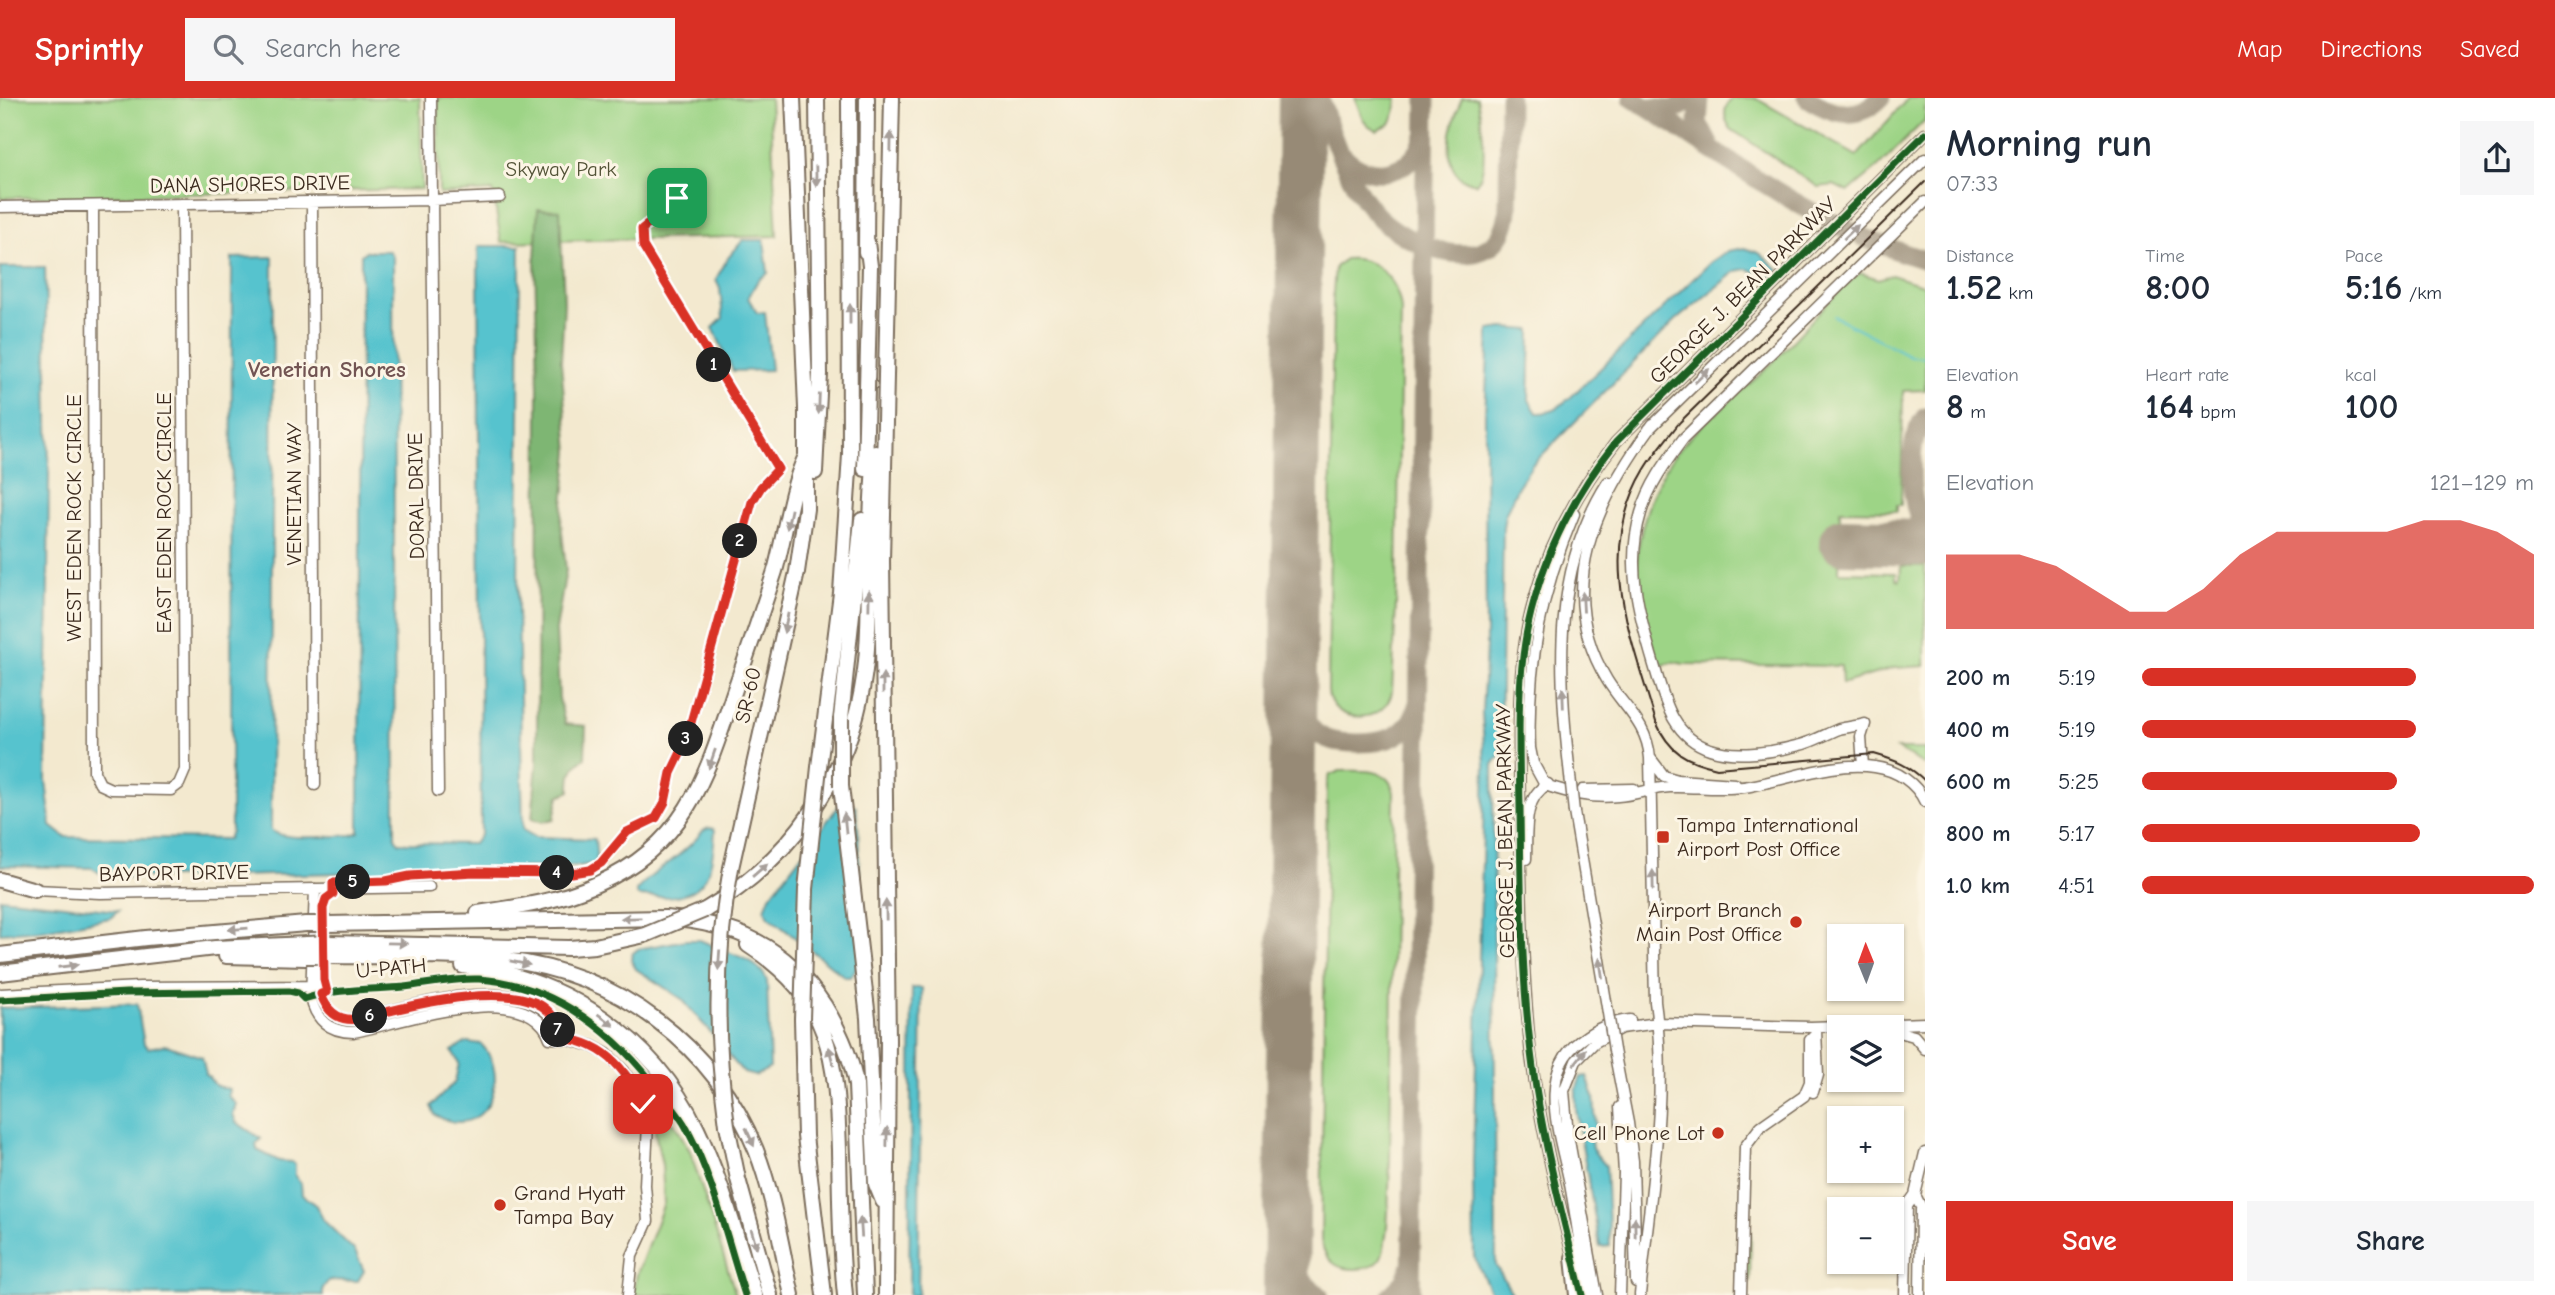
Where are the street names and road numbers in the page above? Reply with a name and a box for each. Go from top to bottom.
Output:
street label: DANA SHORES DRIVE [150,170,350,198]
street label: GEORGE J. BEAN PARKWAY [1644,191,1842,389]
street label: EAST EDEN ROCK CIRCLE [152,392,176,634]
street label: WEST EDEN ROCK CIRCLE [62,394,86,642]
street label: VENETIAN WAY [282,422,306,566]
street label: DORAL DRIVE [403,432,429,560]
street label: SR-60 [730,665,766,725]
street label: GEORGE J. BEAN PARKWAY [1491,703,1519,959]
street label: BAYPORT DRIVE [99,860,249,886]
street label: U-PATH [355,953,427,983]

